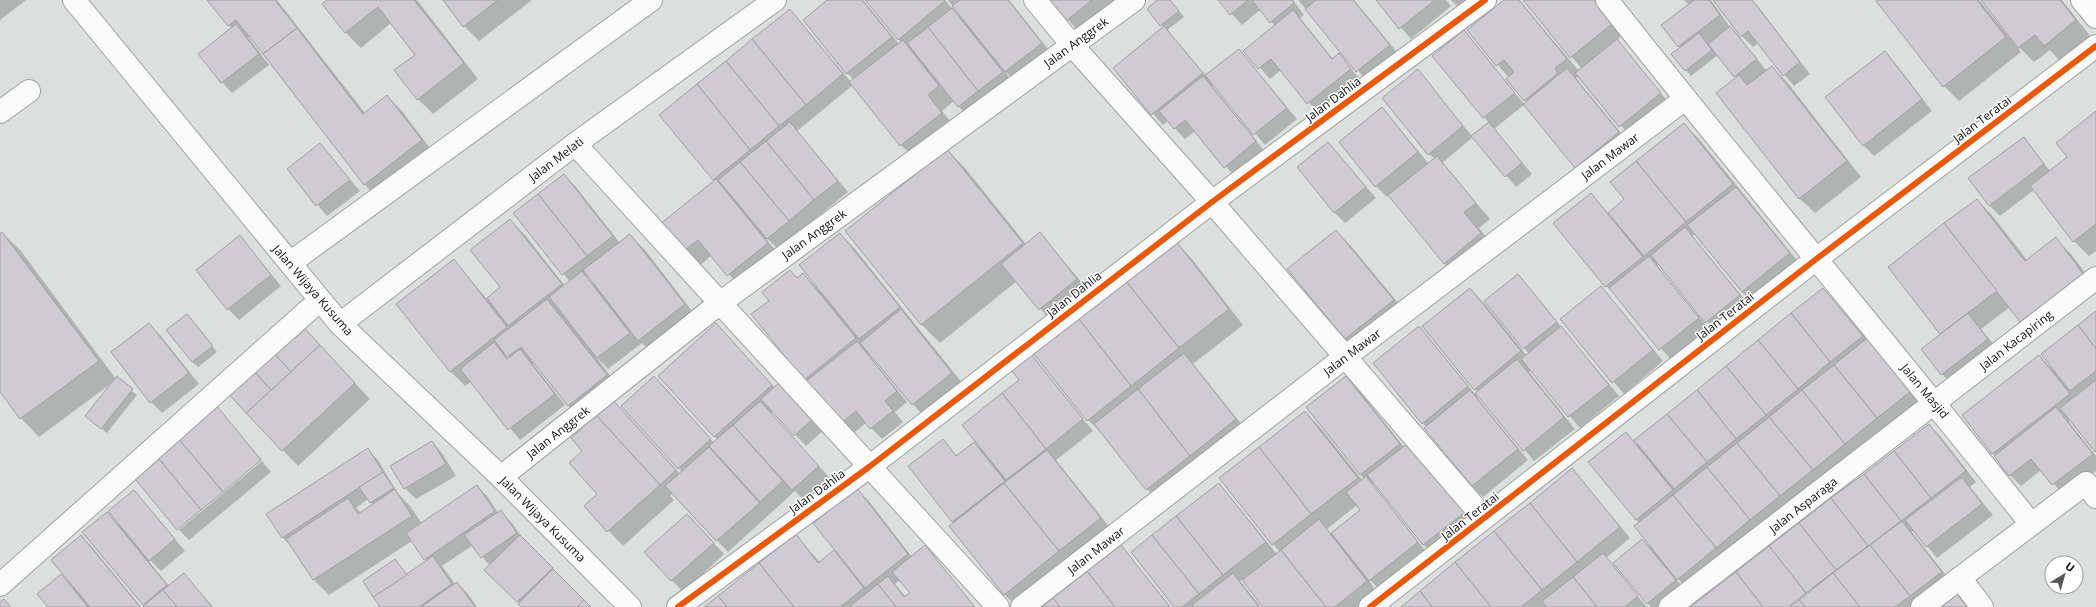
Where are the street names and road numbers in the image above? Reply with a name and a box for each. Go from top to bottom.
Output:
street label: Jalan Anggrek [1039,12,1112,72]
street label: Jalan Dahlia [1301,72,1364,126]
street label: Jalan Teratai [1949,91,2015,147]
street label: Jalan Mawar [1577,129,1642,184]
street label: Jalan Melati [524,133,587,186]
street label: Jalan Anggrek [777,204,850,264]
street label: Jalan Wijaya Kusuma [268,240,357,339]
street label: Jalan Dahlia [1042,267,1105,321]
street label: Jalan Teratai [1692,288,1757,345]
street label: Jalan Kacapiring [1975,306,2057,375]
street label: Jalan Mawar [1319,325,1384,380]
street label: Jalan Masjid [1896,359,1953,422]
street label: Jalan Anggrek [522,401,594,463]
street label: Jalan Dahlia [785,465,849,518]
street label: Jalan Wijaya Kusuma [496,472,590,566]
street label: Jalan Asparaga [1765,473,1841,538]
street label: Jalan Teratai [1437,488,1502,545]
street label: Jalan Mawar [1063,522,1128,578]

